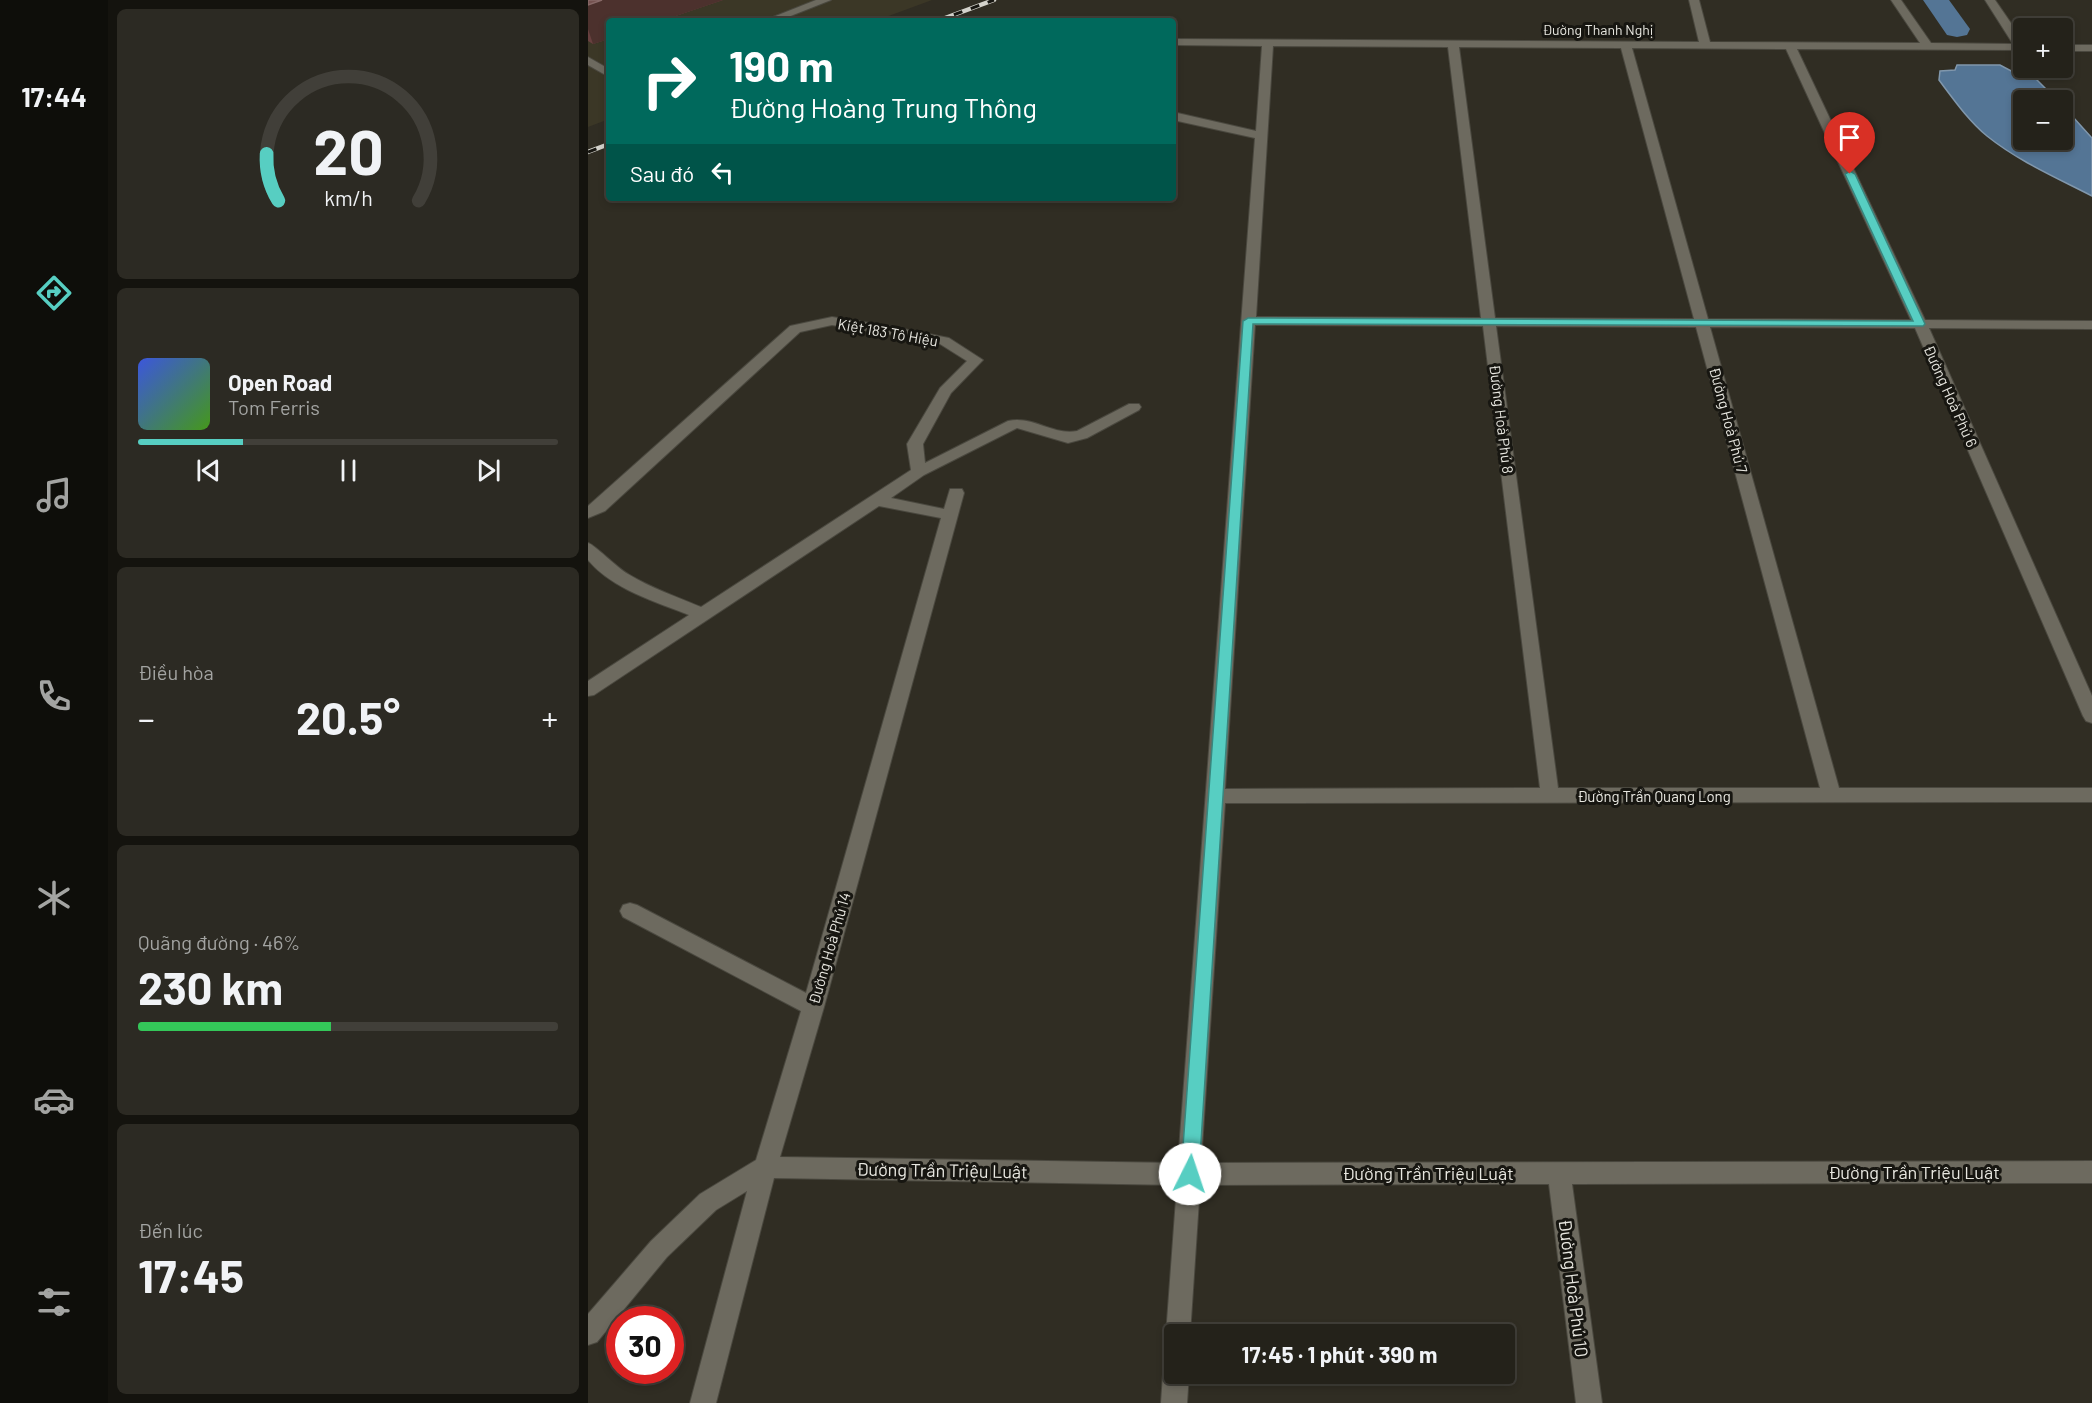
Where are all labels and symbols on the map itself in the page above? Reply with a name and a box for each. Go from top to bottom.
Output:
street label: Đường Thanh Nghị [1543,21,1653,38]
pin [1824,112,1875,174]
street label: Kiệt 183 Tô Hiệu [837,314,939,350]
street label: Đường Hoà Phú 6 [1920,342,1982,450]
street label: Đường Hoà Phú 8 [1486,363,1518,475]
street label: Đường Hoà Phú 7 [1706,365,1752,475]
street label: Đường Trần Quang Long [1577,787,1731,805]
street label: Đường Hoà Phú 14 [804,890,854,1006]
position arrow [1158,1142,1222,1206]
street label: Đường Trần Triệu Luật [856,1158,1028,1182]
street label: Đường Trần Triệu Luật [1828,1161,2000,1183]
street label: Đường Trần Triệu Luật [1342,1162,1514,1184]
street label: Đường Hoà Phú 10 [1555,1218,1593,1358]
speed limit sign: 30 [606,1306,684,1384]

